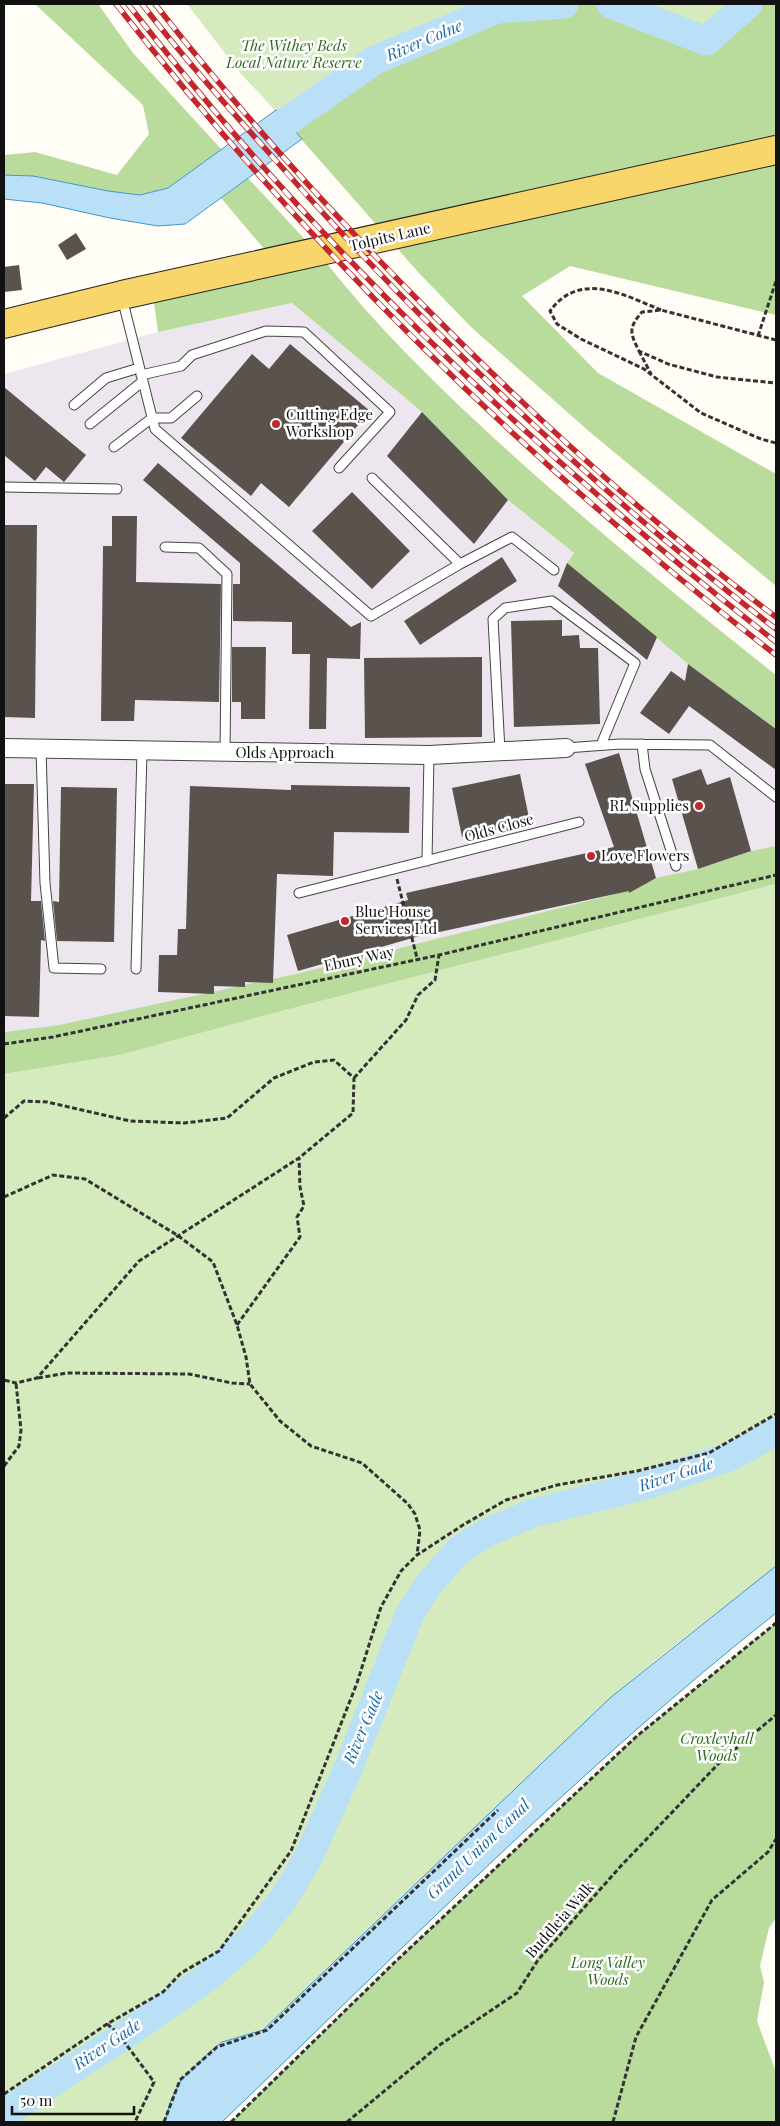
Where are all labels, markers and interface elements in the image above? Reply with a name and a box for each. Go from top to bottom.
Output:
water label: River Colne [382,14,465,65]
park label: The Withey Beds Local Nature Reserve [225,35,362,72]
street label: Tolpits Lane [347,217,432,255]
place label: Cutting Edge Workshop [285,404,373,441]
marker: Cutting Edge Workshop [270,418,282,430]
street label: Olds Approach [236,742,335,762]
place label: RL Supplies [609,795,689,815]
marker: RL Supplies [693,800,705,812]
street label: Olds Close [462,808,536,846]
place label: Love Flowers [601,845,690,865]
marker: Love Flowers [585,850,597,862]
place label: Blue House Services Ltd [355,901,438,938]
marker: Blue House Services Ltd [339,915,351,927]
street label: Ebury Way [322,941,396,975]
water label: River Gade [635,1452,716,1496]
water label: River Gade [337,1687,387,1767]
park label: Croxleyhall Woods [680,1728,755,1765]
water label: Grand Union Canal [422,1794,534,1903]
street label: Buddleia Walk [521,1876,598,1962]
park label: Long Valley Woods [570,1952,645,1989]
water label: River Gade [68,2013,145,2074]
scale bar [12,2084,135,2116]
text: 50 m [20,2090,53,2110]

